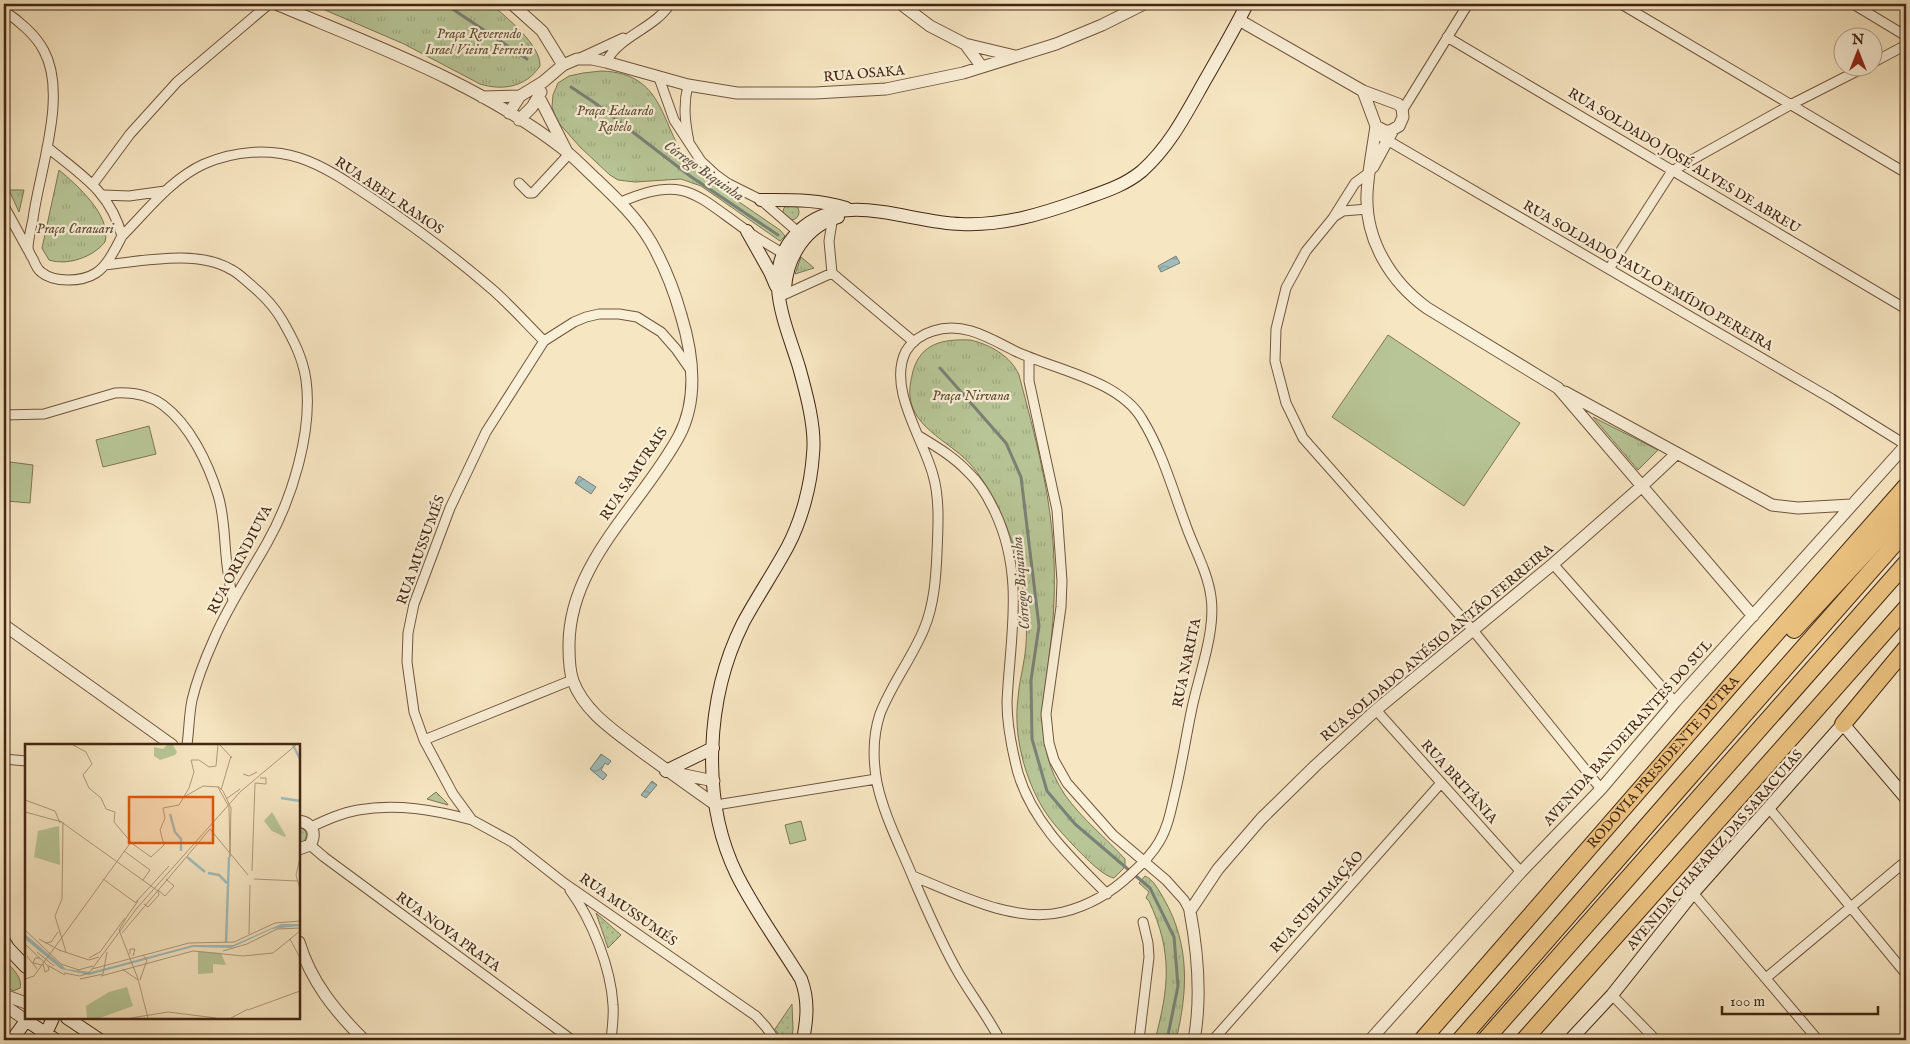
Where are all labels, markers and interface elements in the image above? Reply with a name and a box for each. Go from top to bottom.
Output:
park label: Praça Reverendo Israel Vieira Ferreira [424,25,533,59]
north arrow [1832,28,1882,78]
text: N [1851,31,1864,49]
street label: RUA OSAKA [823,61,906,87]
street label: RUA SOLDADO JOSÉ ALVES DE ABREU [1564,83,1804,238]
park label: Praça Eduardo Rabelo [576,102,654,136]
water label: Córrego Biquinha [660,136,748,207]
street label: RUA ABEL RAMOS [331,153,447,239]
street label: RUA SOLDADO PAULO EMÍDIO PEREIRA [1519,196,1778,356]
park label: Praça Carauari [36,220,115,238]
park label: Praça Nirvana [932,387,1010,405]
street label: RUA SAMURAIS [596,424,672,524]
street label: RUA MUSSUMÉS [392,493,449,607]
street label: RUA ORINDIUVA [204,502,277,618]
water label: Córrego Biquinha [1007,535,1036,630]
street label: RUA SOLDADO ANÉSIO ANTÃO FERREIRA [1316,539,1558,746]
street label: RUA NARITA [1169,616,1205,709]
street label: AVENIDA BANDEIRANTES DO SUL [1539,636,1716,830]
street label: RODOVIA PRESIDENTE DUTRA [1583,672,1744,852]
street label: RUA BRITÂNIA [1417,736,1502,828]
inset map [25,744,300,1019]
street label: AVENIDA CHAFARIZ DAS SARACUIAS [1622,746,1807,955]
street label: RUA SUBLIMAÇÃO [1266,846,1368,957]
street label: RUA MUSSUMÉS [576,869,681,950]
street label: RUA NOVA PRATA [392,888,504,976]
scale bar [1722,984,1879,1016]
text: 100 m [1730,992,1766,1011]

